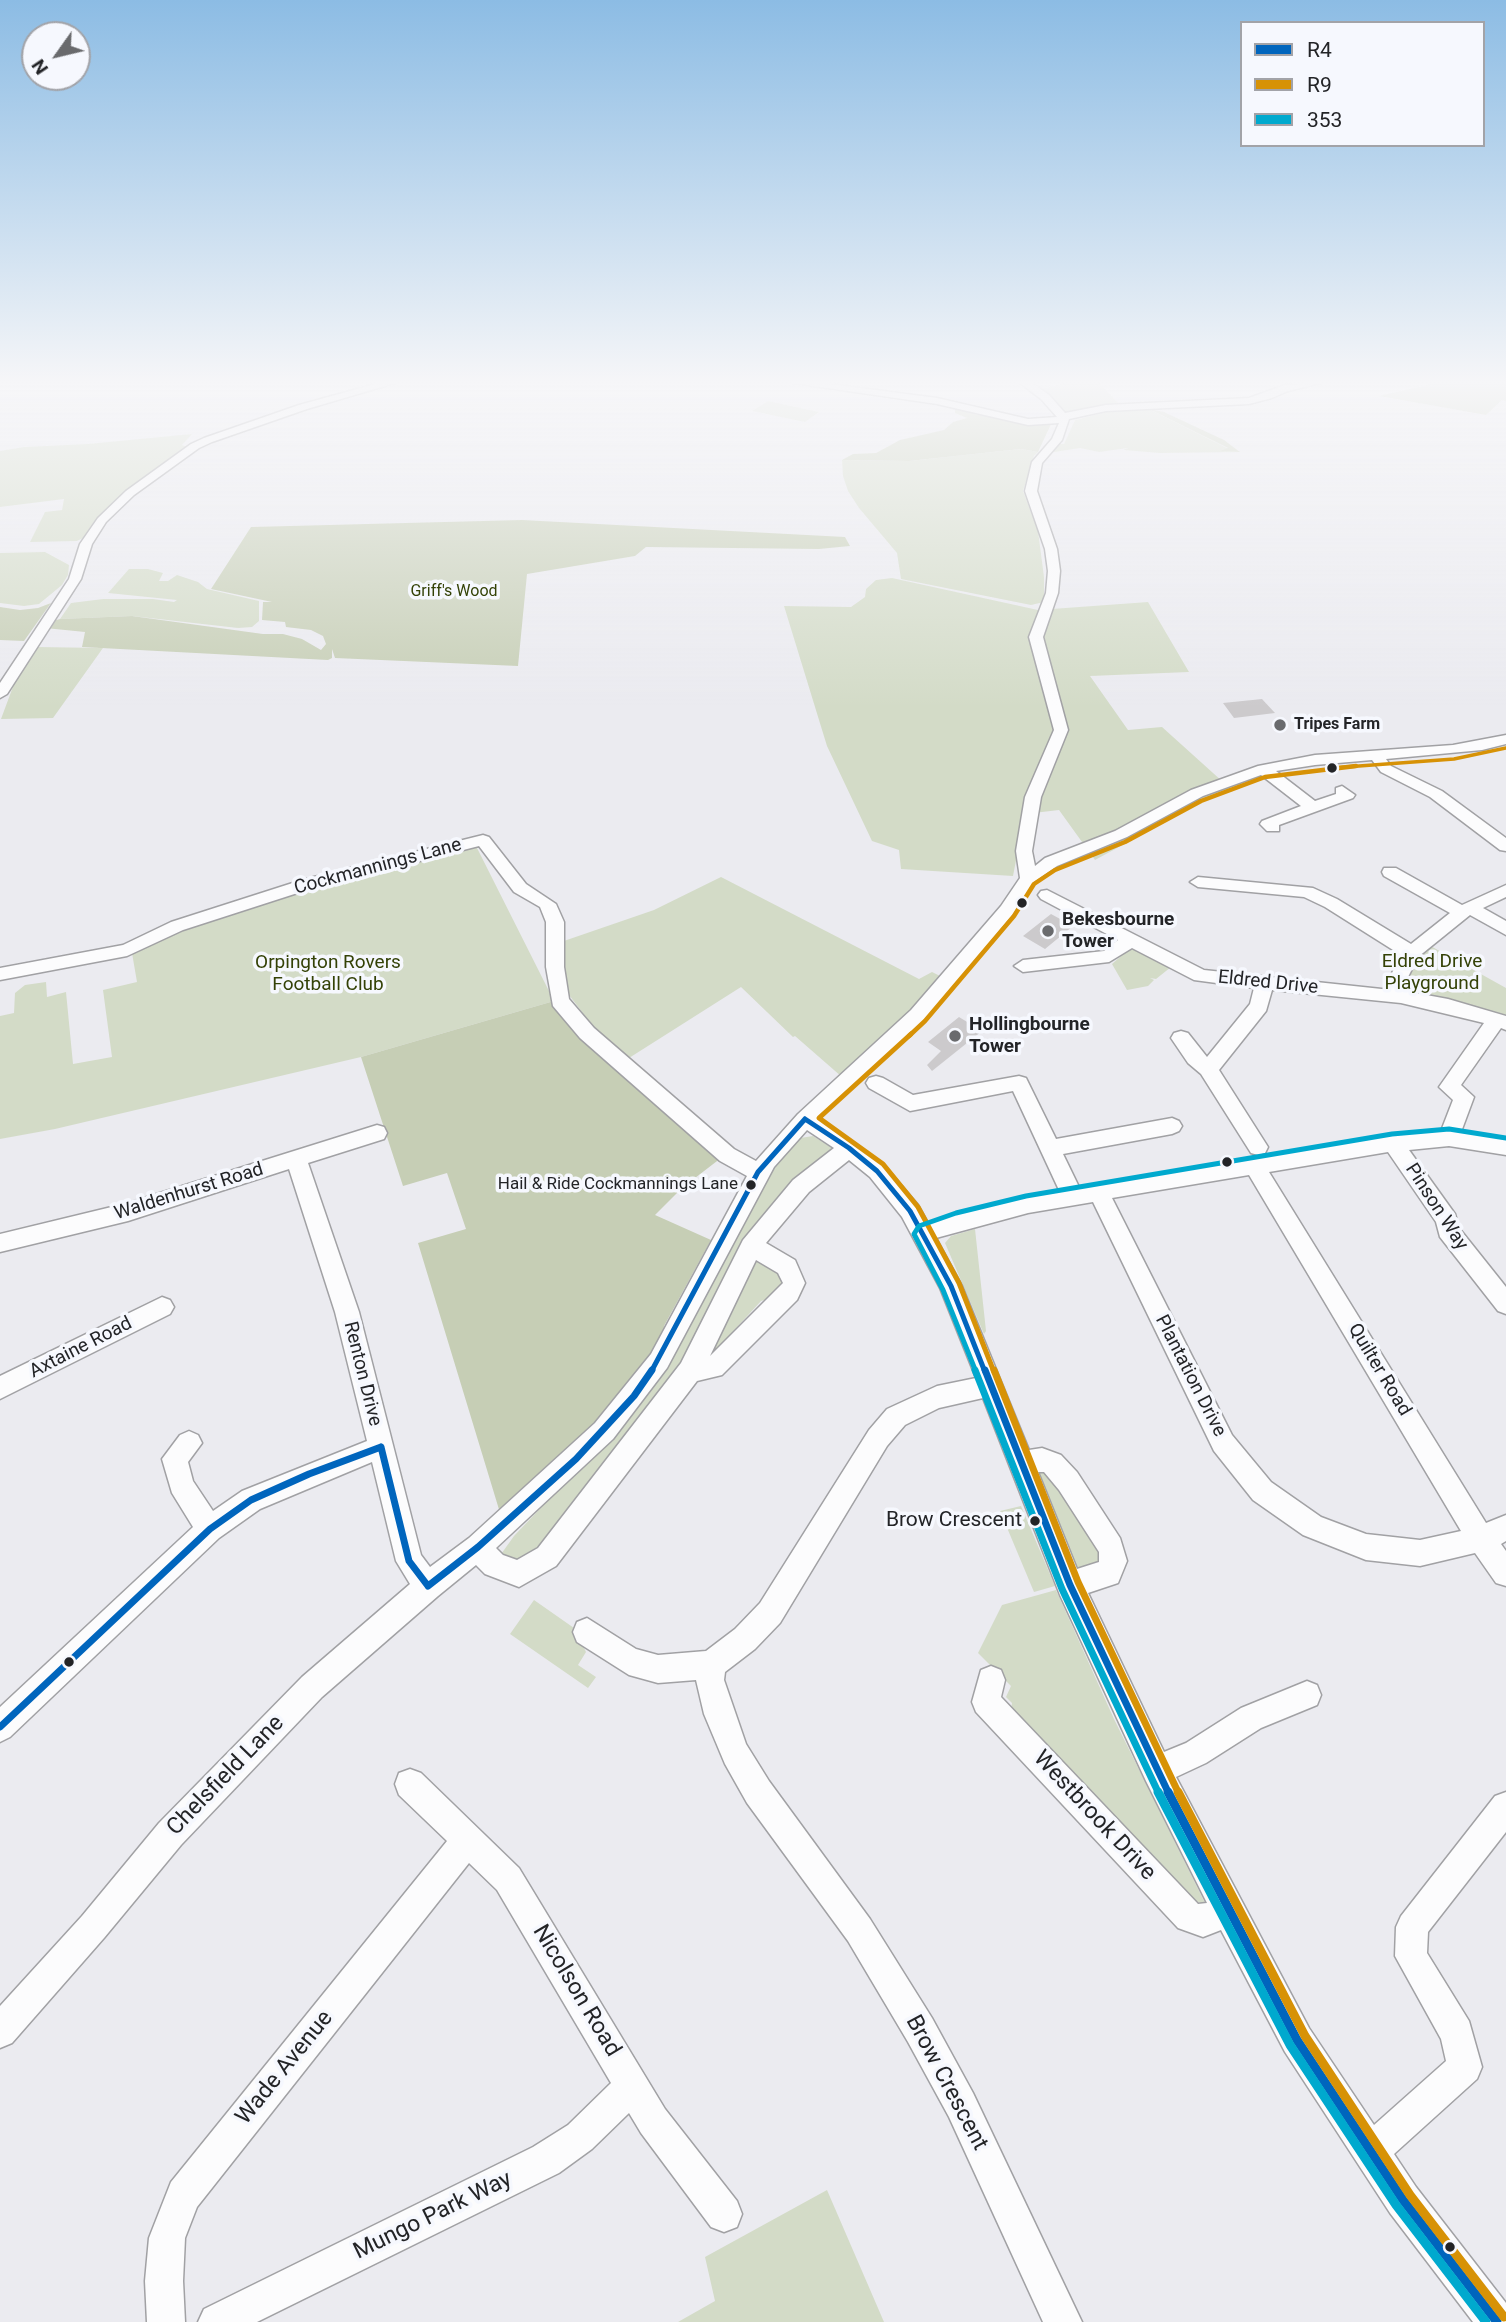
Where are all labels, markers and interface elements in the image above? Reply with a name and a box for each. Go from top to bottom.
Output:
north arrow [21,21,91,91]
legend [1240,21,1485,147]
text: R4 [1307,38,1332,62]
text: N [27,55,53,79]
text: R9 [1307,73,1332,97]
text: 353 [1307,108,1342,132]
park label: Griff's Wood [410,582,498,602]
place label: Tripes Farm [1294,715,1380,735]
marker: Tripes Farm [1272,717,1288,733]
unlabelled marker [1325,761,1339,775]
street label: Cockmannings Lane [292,834,464,900]
unlabelled marker [1015,896,1029,910]
place label: Bekesbourne Tower [1062,909,1174,953]
marker: Bekesbourne Tower [1040,923,1056,939]
park label: Eldred Drive Playground [1382,951,1482,995]
park label: Orpington Rovers Football Club [255,952,401,996]
street label: Eldred Drive [1217,966,1319,1000]
place label: Hollingbourne Tower [969,1014,1090,1058]
marker: Hollingbourne Tower [947,1028,963,1044]
unlabelled marker [1220,1155,1234,1169]
street label: Waldenhurst Road [112,1159,266,1225]
street label: Pinson Way [1400,1159,1472,1255]
place label: Hail & Ride Cockmannings Lane [498,1175,738,1195]
marker: Hail & Ride Cockmannings Lane [744,1178,758,1192]
street label: Plantation Drive [1150,1311,1230,1441]
street label: Axtaine Road [26,1312,136,1384]
street label: Renton Drive [338,1319,386,1429]
street label: Quilter Road [1342,1320,1416,1420]
place label: Brow Crescent [886,1508,1022,1534]
marker: Brow Crescent [1028,1514,1042,1528]
unlabelled marker [62,1655,76,1669]
street label: Chelsfield Lane [162,1710,290,1842]
street label: Westbrook Drive [1027,1745,1161,1887]
street label: Nicolson Road [526,1920,626,2062]
street label: Wade Avenue [231,2005,339,2131]
street label: Brow Crescent [899,2011,993,2155]
street label: Mungo Park Way [349,2166,517,2266]
unlabelled marker [1443,2240,1457,2254]

